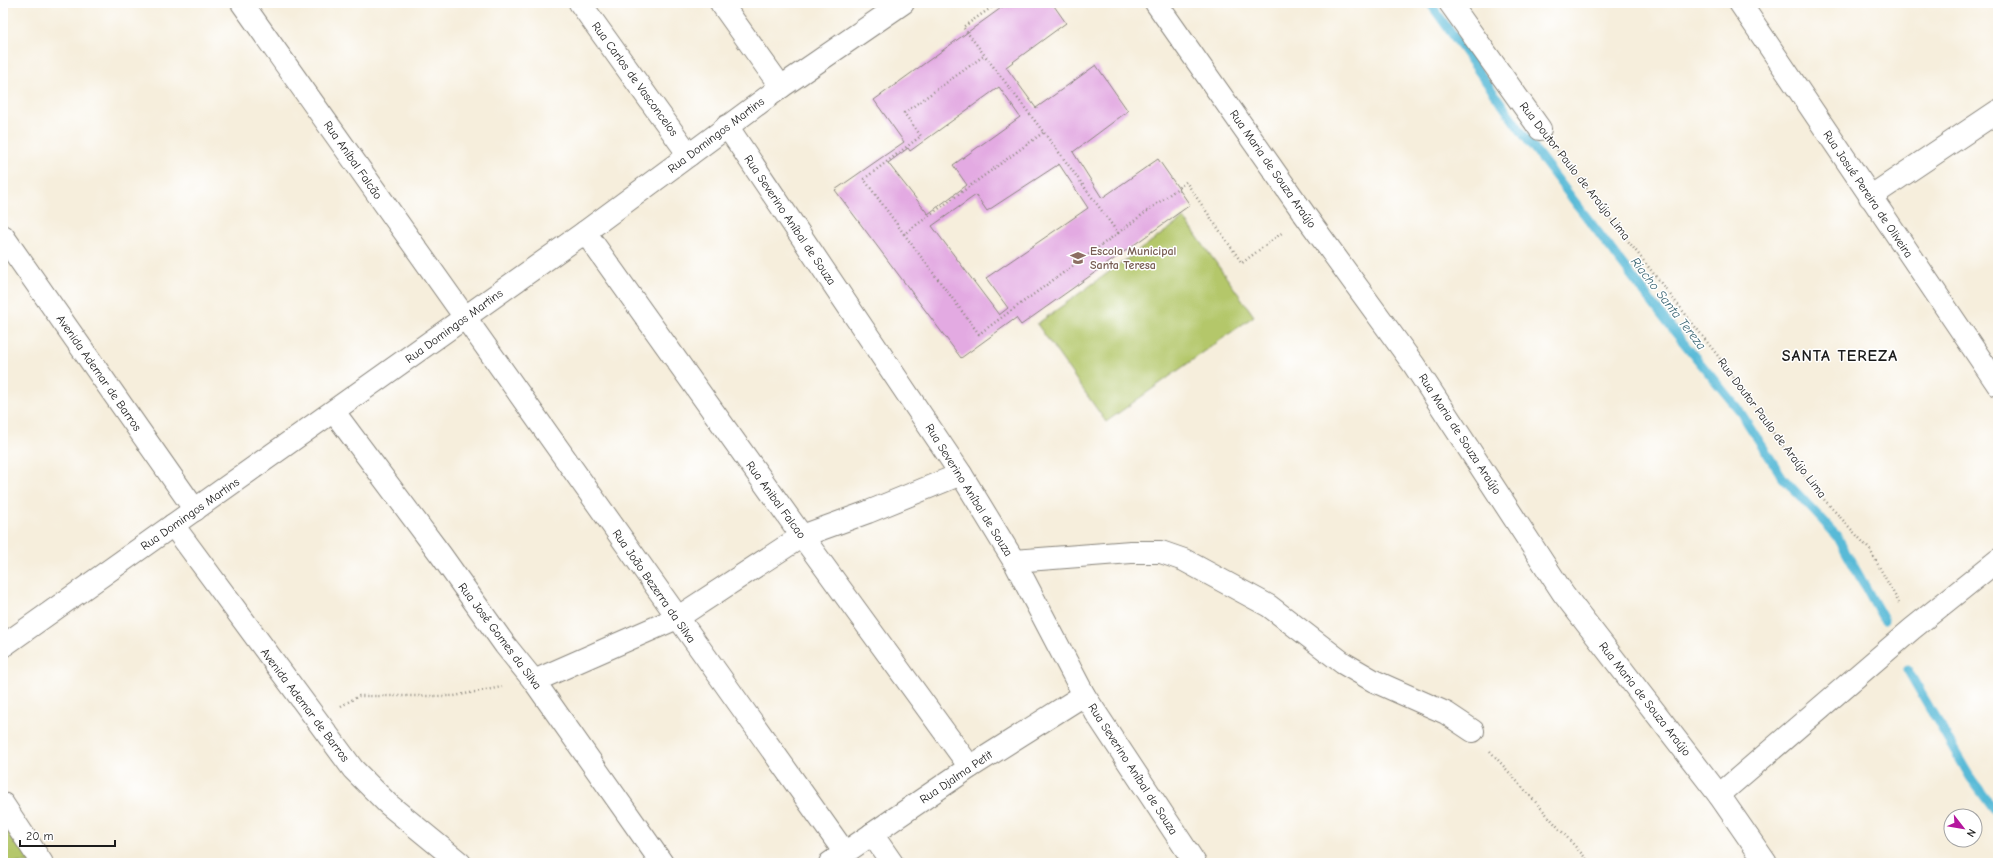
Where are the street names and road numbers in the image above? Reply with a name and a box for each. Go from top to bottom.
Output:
street label: Rua Carlos de Vasconcelos [589,19,681,139]
street label: Rua Domingos Martins [665,94,767,176]
street label: Rua Doutor Paulo de Araújo Lima [1517,99,1633,243]
street label: Rua Maria de Souza Araújo [1227,107,1319,231]
street label: Rua Aníbal Falcão [321,118,385,202]
street label: Rua Josué Pereira de Oliveira [1820,128,1916,260]
street label: Rua Severino Aníbal de Souza [741,152,839,288]
street label: Rua Domingos Martins [403,286,505,366]
street label: Avenida Ademar de Barros [54,312,144,434]
street label: Rua Doutor Paulo de Araújo Lima [1715,355,1829,501]
street label: Rua Maria de Souza Araújo [1416,371,1504,497]
street label: Rua Severino Aníbal de Souza [922,421,1016,559]
street label: Rua Anibal Falcao [743,458,809,542]
street label: Rua Domingos Martins [138,475,242,553]
street label: Rua João Bezerra da Silva [609,527,699,645]
street label: Rua José Gomes da Silva [455,580,545,692]
street label: Rua Maria de Souza Araújo [1596,639,1694,759]
street label: Avenida Ademar de Barros [258,645,352,765]
street label: Rua Severino Aníbal de Souza [1085,701,1181,837]
street label: Rua Djalma Petit [917,747,995,806]

